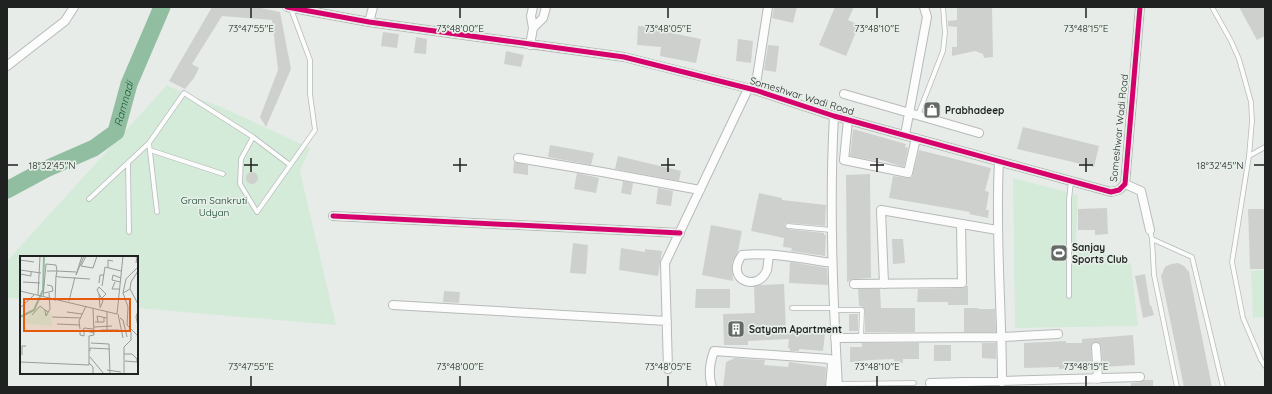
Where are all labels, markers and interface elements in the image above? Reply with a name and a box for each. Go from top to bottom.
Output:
text: 73°47'55"E [228,22,274,35]
text: 73°48'00"E [436,22,484,35]
text: 73°48'05"E [644,22,692,35]
text: 73°48'10"E [854,22,900,35]
text: 73°48'15"E [1064,22,1109,35]
street label: Someshwar Wadi Road [1107,73,1131,183]
street label: Someshwar Wadi Road [748,74,856,118]
water label: Ramnadi [111,77,137,128]
shop icon: Prabhadeep [922,100,942,120]
place label: Prabhadeep [945,104,1004,117]
text: 18°32'45"N [28,159,76,172]
text: 18°32'45"N [1196,159,1244,172]
park label: Gram Sankruti Udyan [181,194,247,219]
place label: Sanjay Sports Club [1072,241,1128,266]
sports icon: Sanjay Sports Club [1049,243,1069,263]
inset map [20,256,138,374]
building icon: Satyam Apartment [726,319,746,339]
place label: Satyam Apartment [749,323,842,336]
text: 73°47'55"E [228,360,274,373]
text: 73°48'00"E [436,360,484,373]
text: 73°48'05"E [644,360,692,373]
text: 73°48'10"E [854,360,900,373]
text: 73°48'15"E [1064,360,1109,373]

